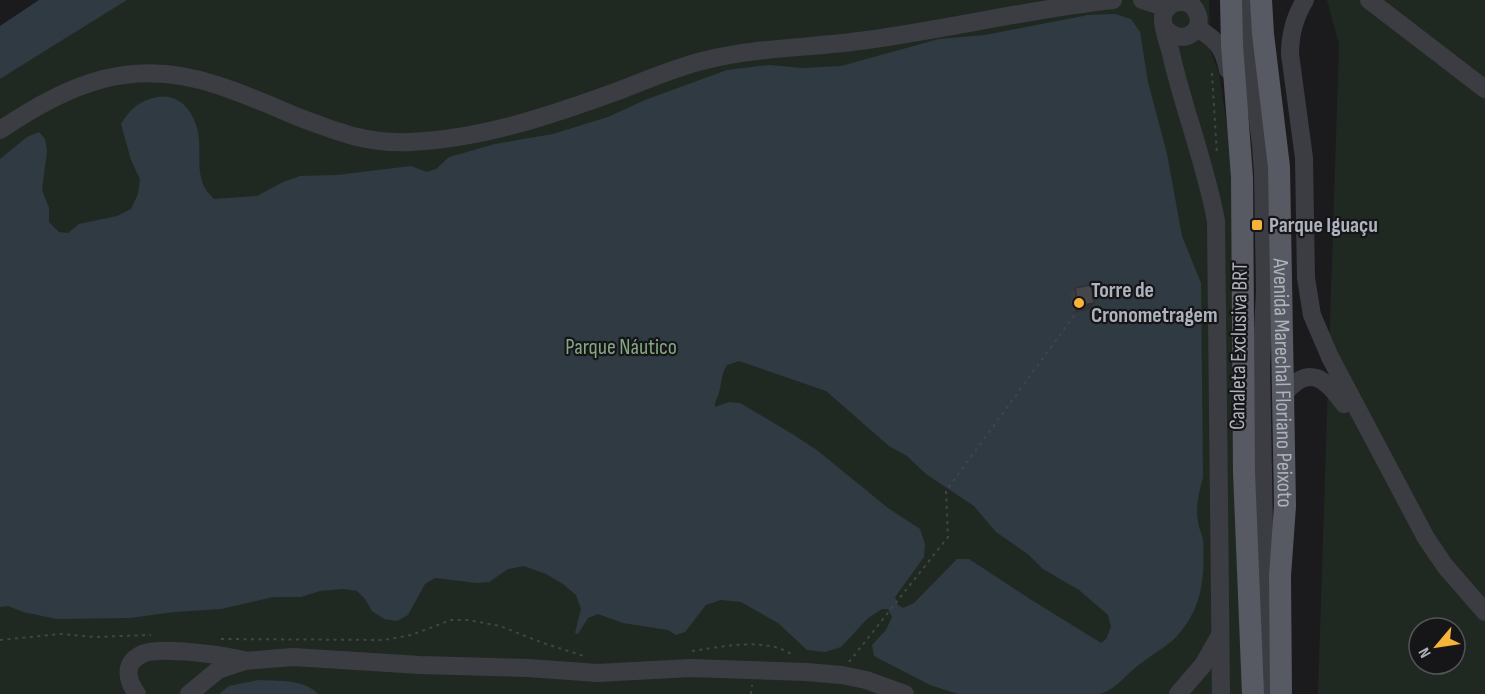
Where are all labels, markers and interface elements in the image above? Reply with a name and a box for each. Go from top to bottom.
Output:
place label: Parque Iguaçu [1269,212,1378,239]
marker: Parque Iguaçu [1250,218,1264,232]
street label: Avenida Marechal Floriano Peixoto [1267,257,1299,508]
street label: Canaleta Exclusiva BRT [1224,262,1254,430]
place label: Torre de Cronometragem [1091,277,1218,329]
marker: Torre de Cronometragem [1072,296,1086,310]
park label: Parque Náutico [565,334,677,361]
north arrow [1407,616,1467,676]
text: N [1415,644,1436,661]

